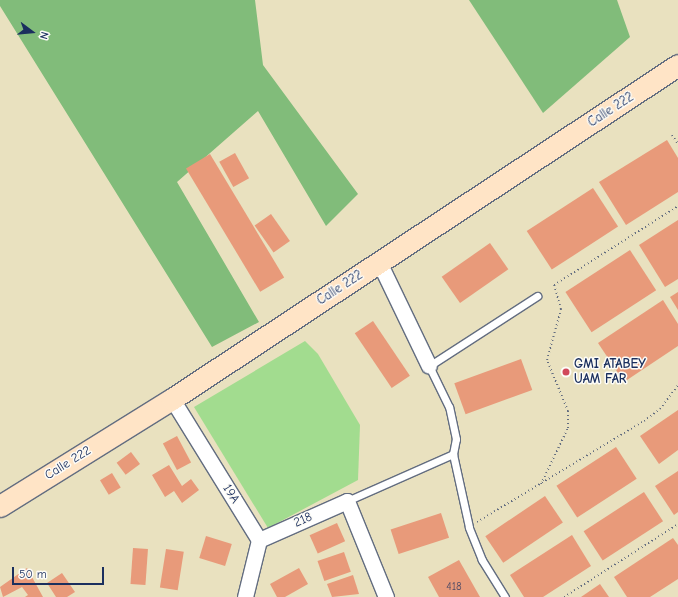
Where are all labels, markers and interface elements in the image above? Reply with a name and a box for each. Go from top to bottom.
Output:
north arrow [12,12,52,52]
text: N [37,30,51,41]
street label: Calle 222 [585,89,637,131]
street label: Calle 222 [314,267,366,309]
place label: GMI ATABEY UAM FAR [574,357,646,388]
marker: GMI ATABEY UAM FAR [561,367,571,377]
street label: Calle 222 [42,443,94,483]
street label: 19A [219,482,243,506]
street label: 218 [291,509,315,531]
scale bar [14,559,106,585]
text: 50 m [19,567,47,581]
house number: 418 [446,580,462,594]

